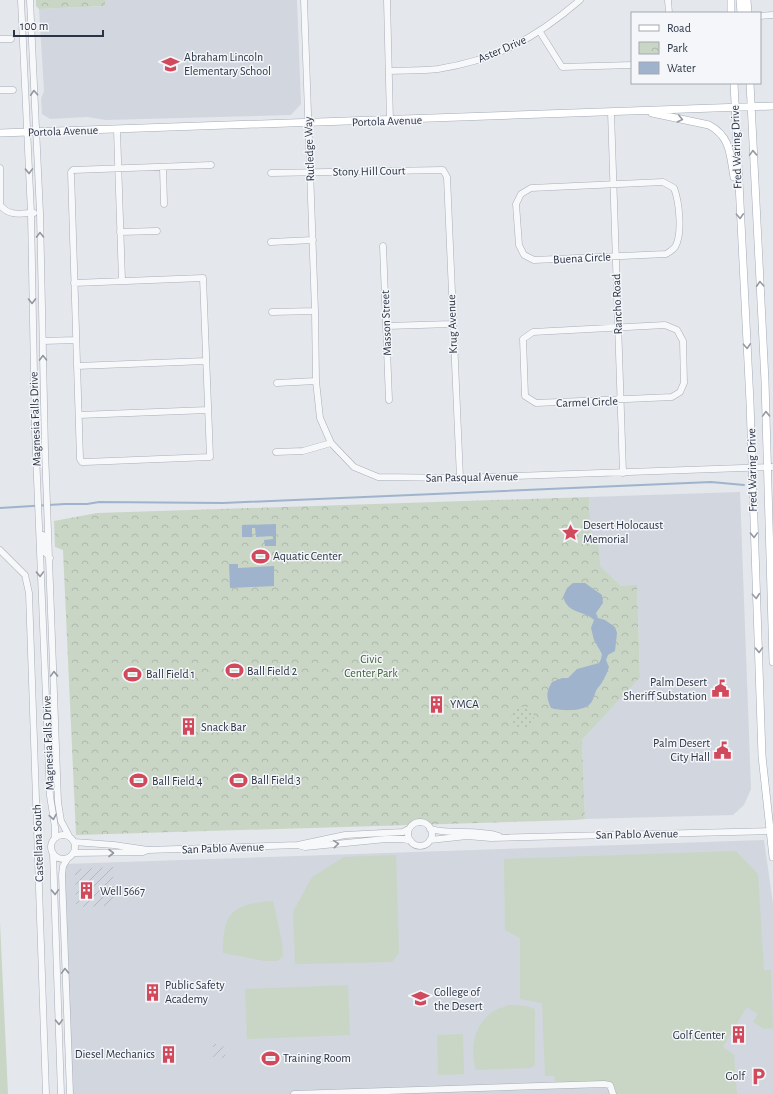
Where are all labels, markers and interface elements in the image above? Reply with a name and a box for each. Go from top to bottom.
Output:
scale bar [14,12,103,38]
legend [631,12,761,84]
text: 100 m [20,20,48,32]
text: Road [667,22,691,34]
street label: Aster Drive [476,33,528,65]
text: Park [667,42,688,54]
place label: Abraham Lincoln Elementary School [184,51,271,78]
school or university icon: Abraham Lincoln Elementary School [161,54,181,74]
text: Water [667,62,696,74]
one-way arrow [30,90,38,96]
street label: Fred Waring Drive [729,105,743,189]
street label: Portola Avenue [352,114,422,128]
one-way arrow [676,114,683,123]
street label: Rutledge Way [302,116,317,182]
street label: Portola Avenue [28,124,98,138]
one-way arrow [749,150,757,156]
street label: Stony Hill Court [333,164,406,179]
one-way arrow [25,168,34,174]
one-way arrow [735,213,744,219]
one-way arrow [36,232,44,238]
street label: Buena Circle [553,250,611,266]
street label: Rancho Road [610,273,624,335]
one-way arrow [755,281,764,287]
street label: Masson Street [379,290,393,356]
street label: Krug Avenue [445,294,459,354]
one-way arrow [28,298,37,304]
one-way arrow [743,343,751,349]
one-way arrow [39,355,47,361]
street label: Magnesia Falls Drive [27,371,43,467]
street label: Carmel Circle [556,395,618,409]
one-way arrow [761,411,770,417]
street label: Fred Waring Drive [745,428,759,512]
street label: San Pasqual Avenue [426,470,518,484]
place label: Desert Holocaust Memorial [583,519,663,545]
place icon: Desert Holocaust Memorial [560,522,580,542]
one-way arrow [750,532,758,538]
sports icon: Aquatic Center [250,546,270,566]
place label: Aquatic Center [273,550,342,562]
one-way arrow [36,571,45,577]
one-way arrow [752,593,761,599]
one-way arrow [755,647,763,653]
park label: Civic Center Park [344,653,398,679]
sports icon: Ball Field 2 [224,661,244,681]
sports icon: Ball Field 1 [123,664,143,684]
place label: Ball Field 2 [247,665,298,677]
place label: Ball Field 1 [146,668,195,680]
one-way arrow [49,671,58,677]
place label: Palm Desert Sheriff Substation [623,676,707,702]
public building icon: Palm Desert Sheriff Substation [710,679,730,699]
building icon: YMCA [427,694,447,714]
street label: Magnesia Falls Drive [40,695,56,791]
place label: YMCA [450,698,479,710]
building icon: Snack Bar [178,717,198,737]
place label: Snack Bar [201,721,246,733]
place label: Palm Desert City Hall [653,737,710,764]
public building icon: Palm Desert City Hall [713,740,733,760]
sports icon: Ball Field 3 [228,770,248,790]
sports icon: Ball Field 4 [129,771,149,791]
place label: Ball Field 3 [251,774,301,786]
place label: Ball Field 4 [152,775,203,787]
street label: Castellana South [31,804,45,882]
one-way arrow [49,814,57,820]
street label: San Pablo Avenue [596,827,678,841]
one-way arrow [333,840,339,849]
street label: San Pablo Avenue [182,841,264,855]
one-way arrow [108,849,114,857]
building icon: Well 5667 [77,881,97,901]
place label: Well 5667 [100,885,145,897]
one-way arrow [51,889,59,895]
one-way arrow [61,968,70,974]
place label: Public Safety Academy [165,979,225,1006]
building icon: Public Safety Academy [142,982,162,1002]
place label: College of the Desert [434,986,483,1012]
school or university icon: College of the Desert [411,989,431,1009]
one-way arrow [55,1019,63,1025]
building icon: Golf Center [728,1025,748,1045]
place label: Golf Center [673,1029,725,1041]
building icon: Diesel Mechanics [158,1044,178,1064]
place label: Diesel Mechanics [75,1048,155,1060]
sports icon: Training Room [260,1048,280,1068]
place label: Training Room [283,1052,351,1064]
parking icon: Golf [748,1066,768,1086]
place label: Golf [726,1070,746,1082]

